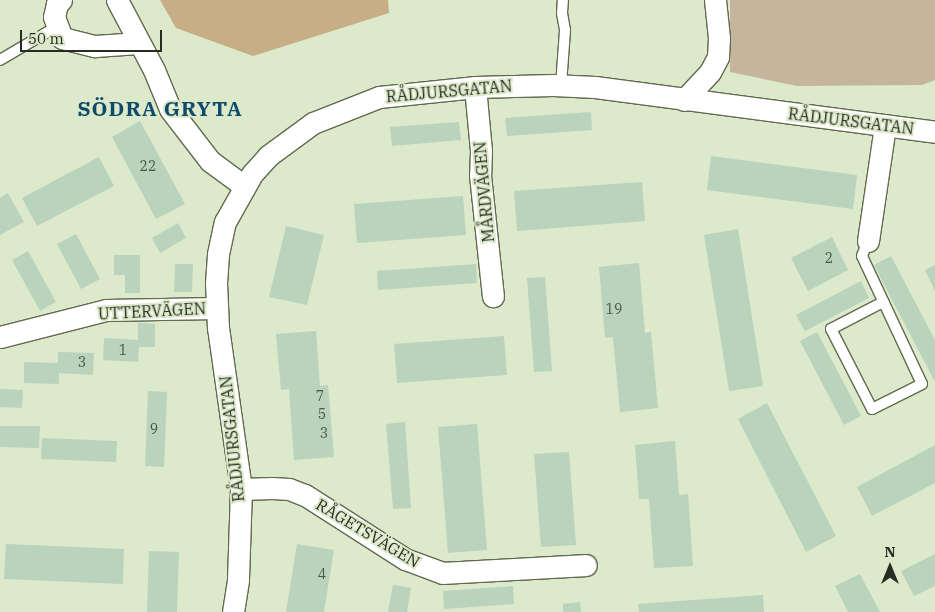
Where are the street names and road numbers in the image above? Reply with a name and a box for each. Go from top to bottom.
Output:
street label: RÅDJURSGATAN [385,76,513,106]
street label: RÅDJURSGATAN [787,104,915,138]
street label: MÅRDVÄGEN [470,141,498,243]
street label: UTTERVÄGEN [97,299,207,323]
street label: RÅDJURSGATAN [216,375,248,503]
street label: RÅGETSVÄGEN [313,494,423,572]

